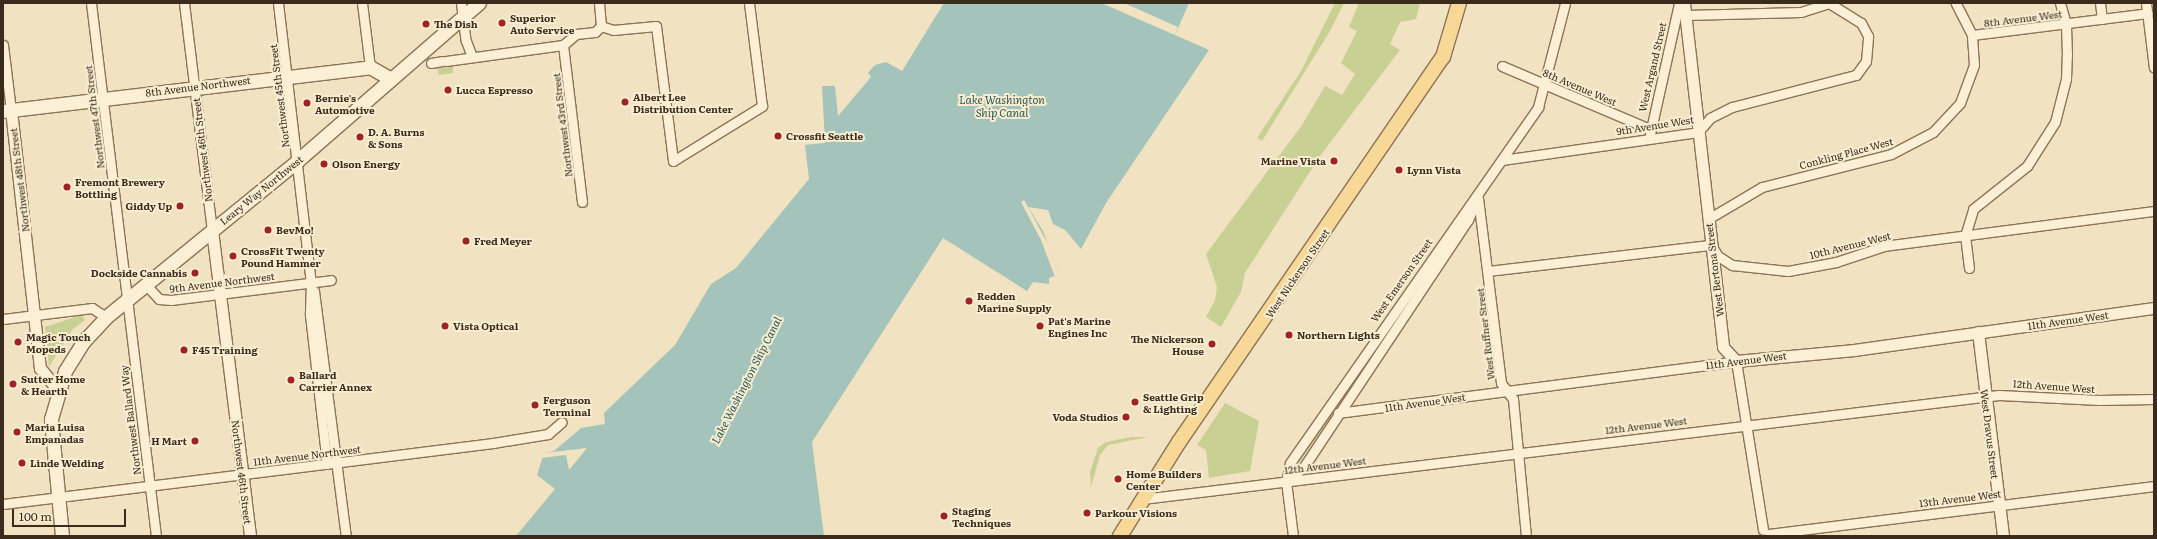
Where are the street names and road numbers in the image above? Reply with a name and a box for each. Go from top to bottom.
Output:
street label: 8th Avenue West [1983,7,2063,29]
street label: West Argand Street [1636,21,1668,113]
street label: Northwest 45th Street [267,43,291,149]
street label: Northwest 47th Street [82,65,106,169]
street label: 8th Avenue West [1541,66,1619,108]
street label: Northwest 43rd Street [550,72,574,178]
street label: 8th Avenue Northwest [145,74,251,98]
street label: Northwest 46th Street [190,97,214,203]
street label: 9th Avenue West [1615,113,1695,137]
street label: Northwest 48th Street [7,127,31,233]
street label: Conkling Place West [1798,135,1894,171]
street label: Leary Way Northwest [217,153,305,227]
street label: West Bertona Street [1702,222,1726,318]
street label: West Nickerson Street [1263,226,1331,320]
street label: 10th Avenue West [1808,229,1892,261]
street label: West Emerson Street [1368,236,1434,324]
street label: 9th Avenue Northwest [169,270,275,294]
street label: West Ruffner Street [1473,287,1497,381]
street label: 11th Avenue West [2027,308,2109,332]
street label: 11th Avenue West [1705,349,1787,371]
street label: Northwest Ballard Way [117,364,143,476]
street label: 12th Avenue West [2012,377,2096,395]
street label: West Dravus Street [1979,388,2001,480]
street label: 11th Avenue West [1384,390,1466,414]
street label: 12th Avenue West [1604,414,1688,436]
street label: Northwest 46th Street [230,419,254,525]
street label: 11th Avenue Northwest [252,442,362,468]
street label: 12th Avenue West [1283,454,1367,476]
street label: 13th Avenue West [1918,487,2002,509]

